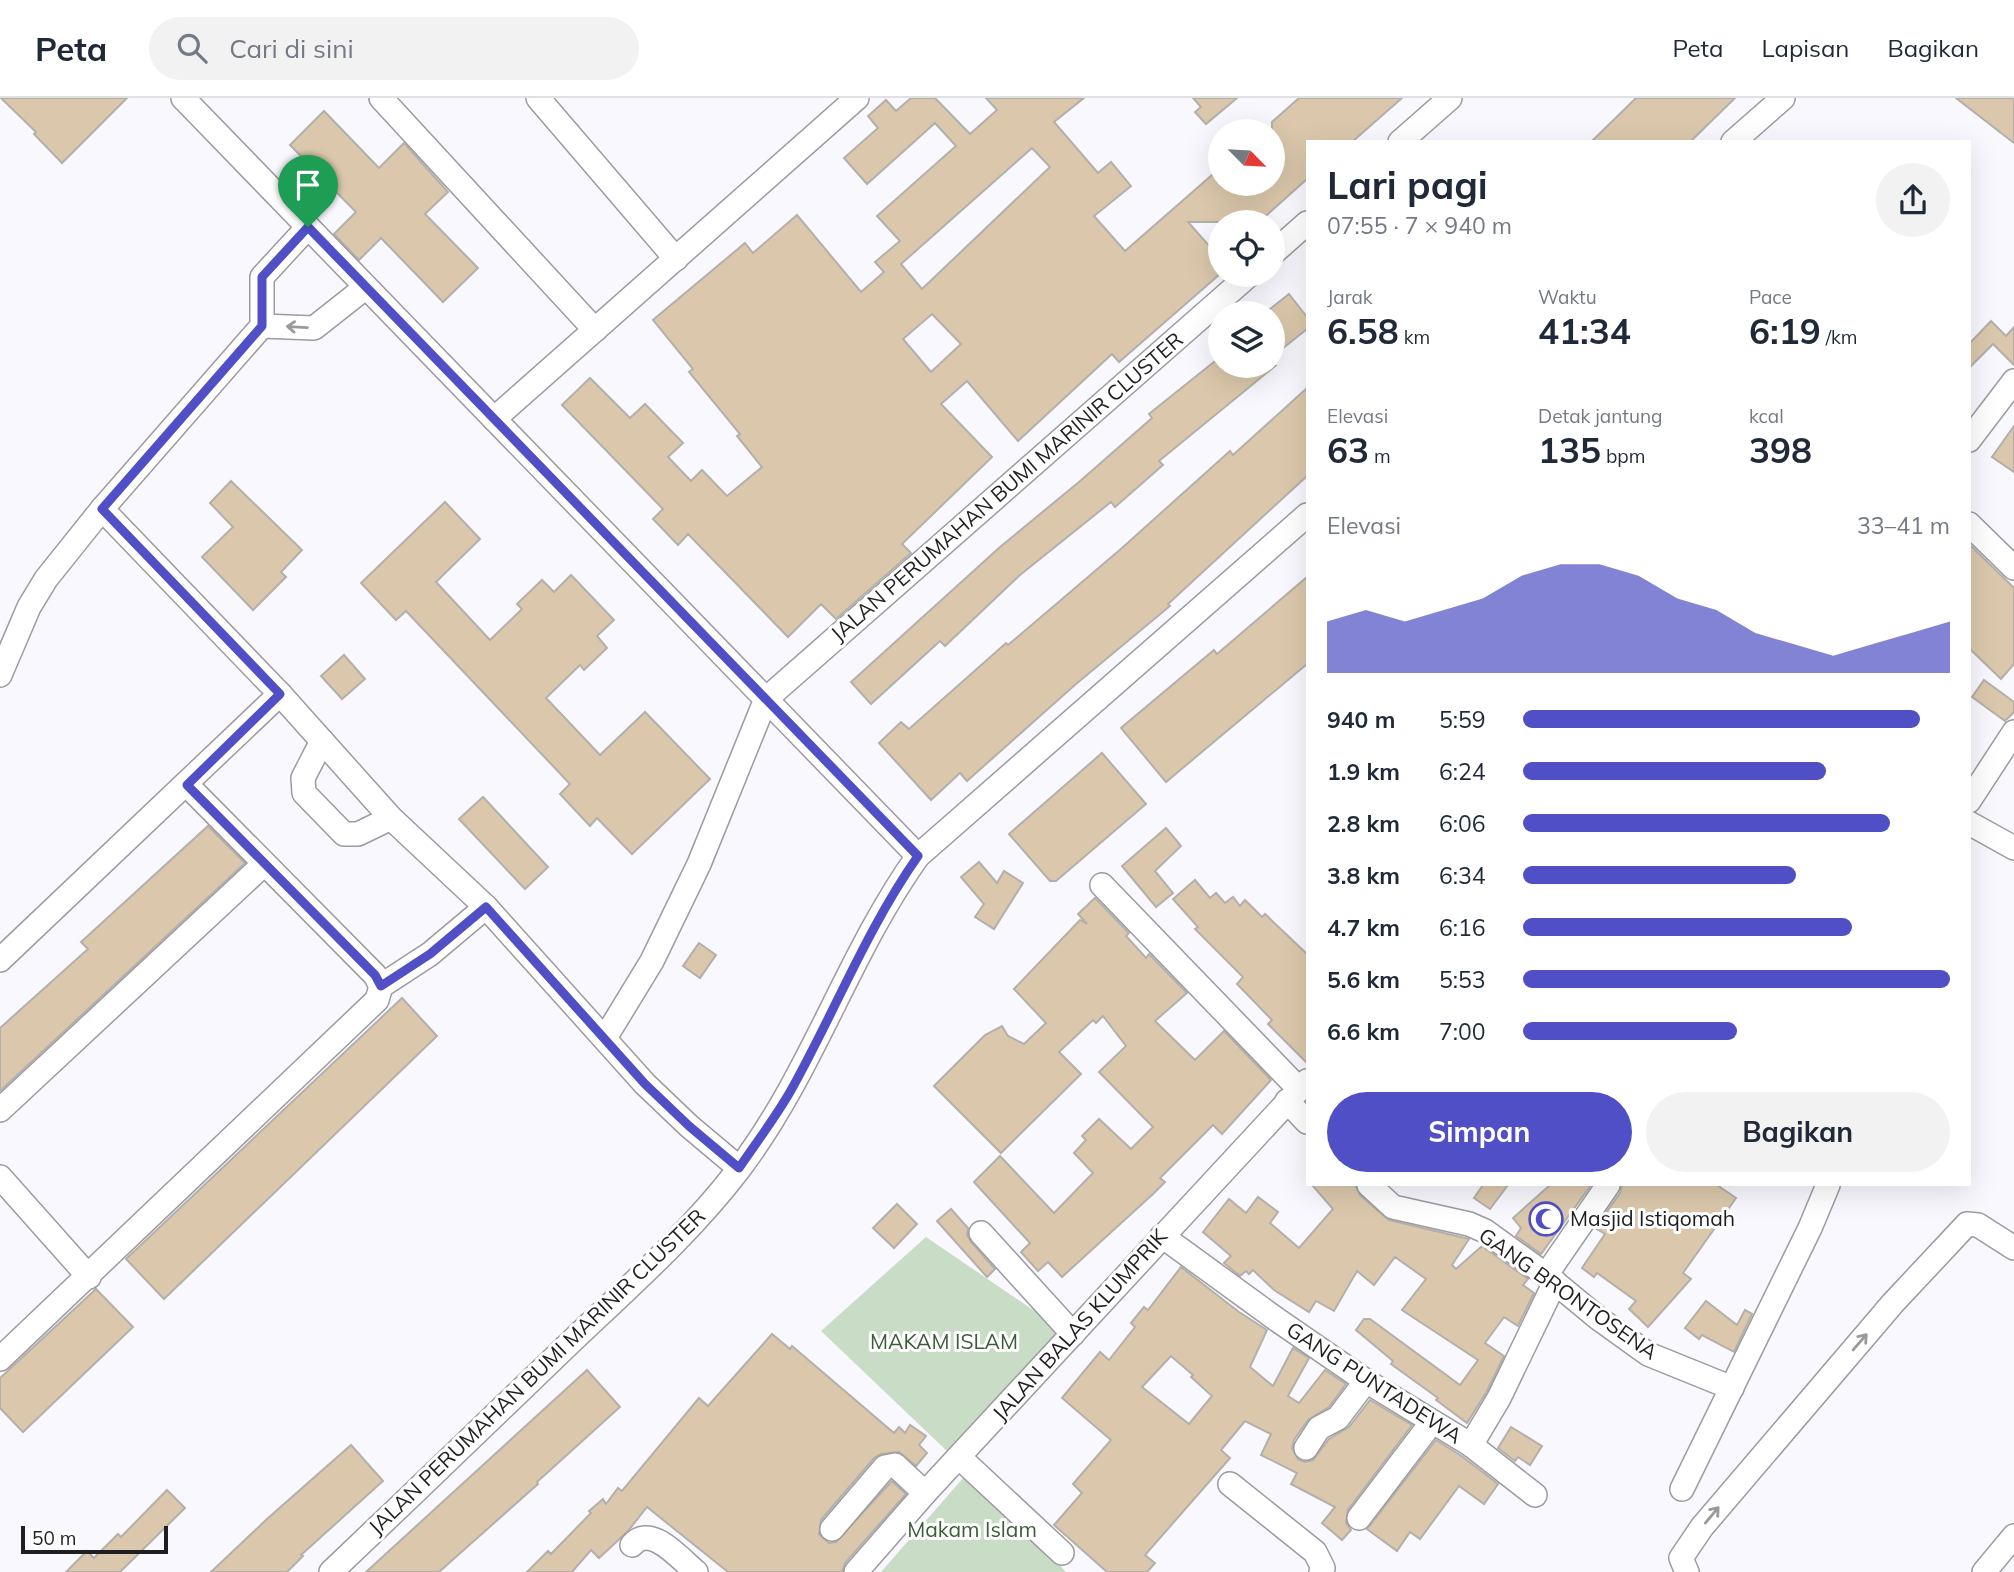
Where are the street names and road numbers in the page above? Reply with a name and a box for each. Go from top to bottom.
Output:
street label: JALAN PERUMAHAN BUMI MARINIR CLUSTER [825,326,1188,646]
street label: JALAN PERUMAHAN BUMI MARINIR CLUSTER [363,1203,710,1540]
street label: GANG BRONTOSENA [1474,1222,1663,1365]
street label: JALAN BALAS KLUMPRIK [986,1223,1173,1426]
street label: GANG PUNTADEWA [1282,1316,1468,1449]

